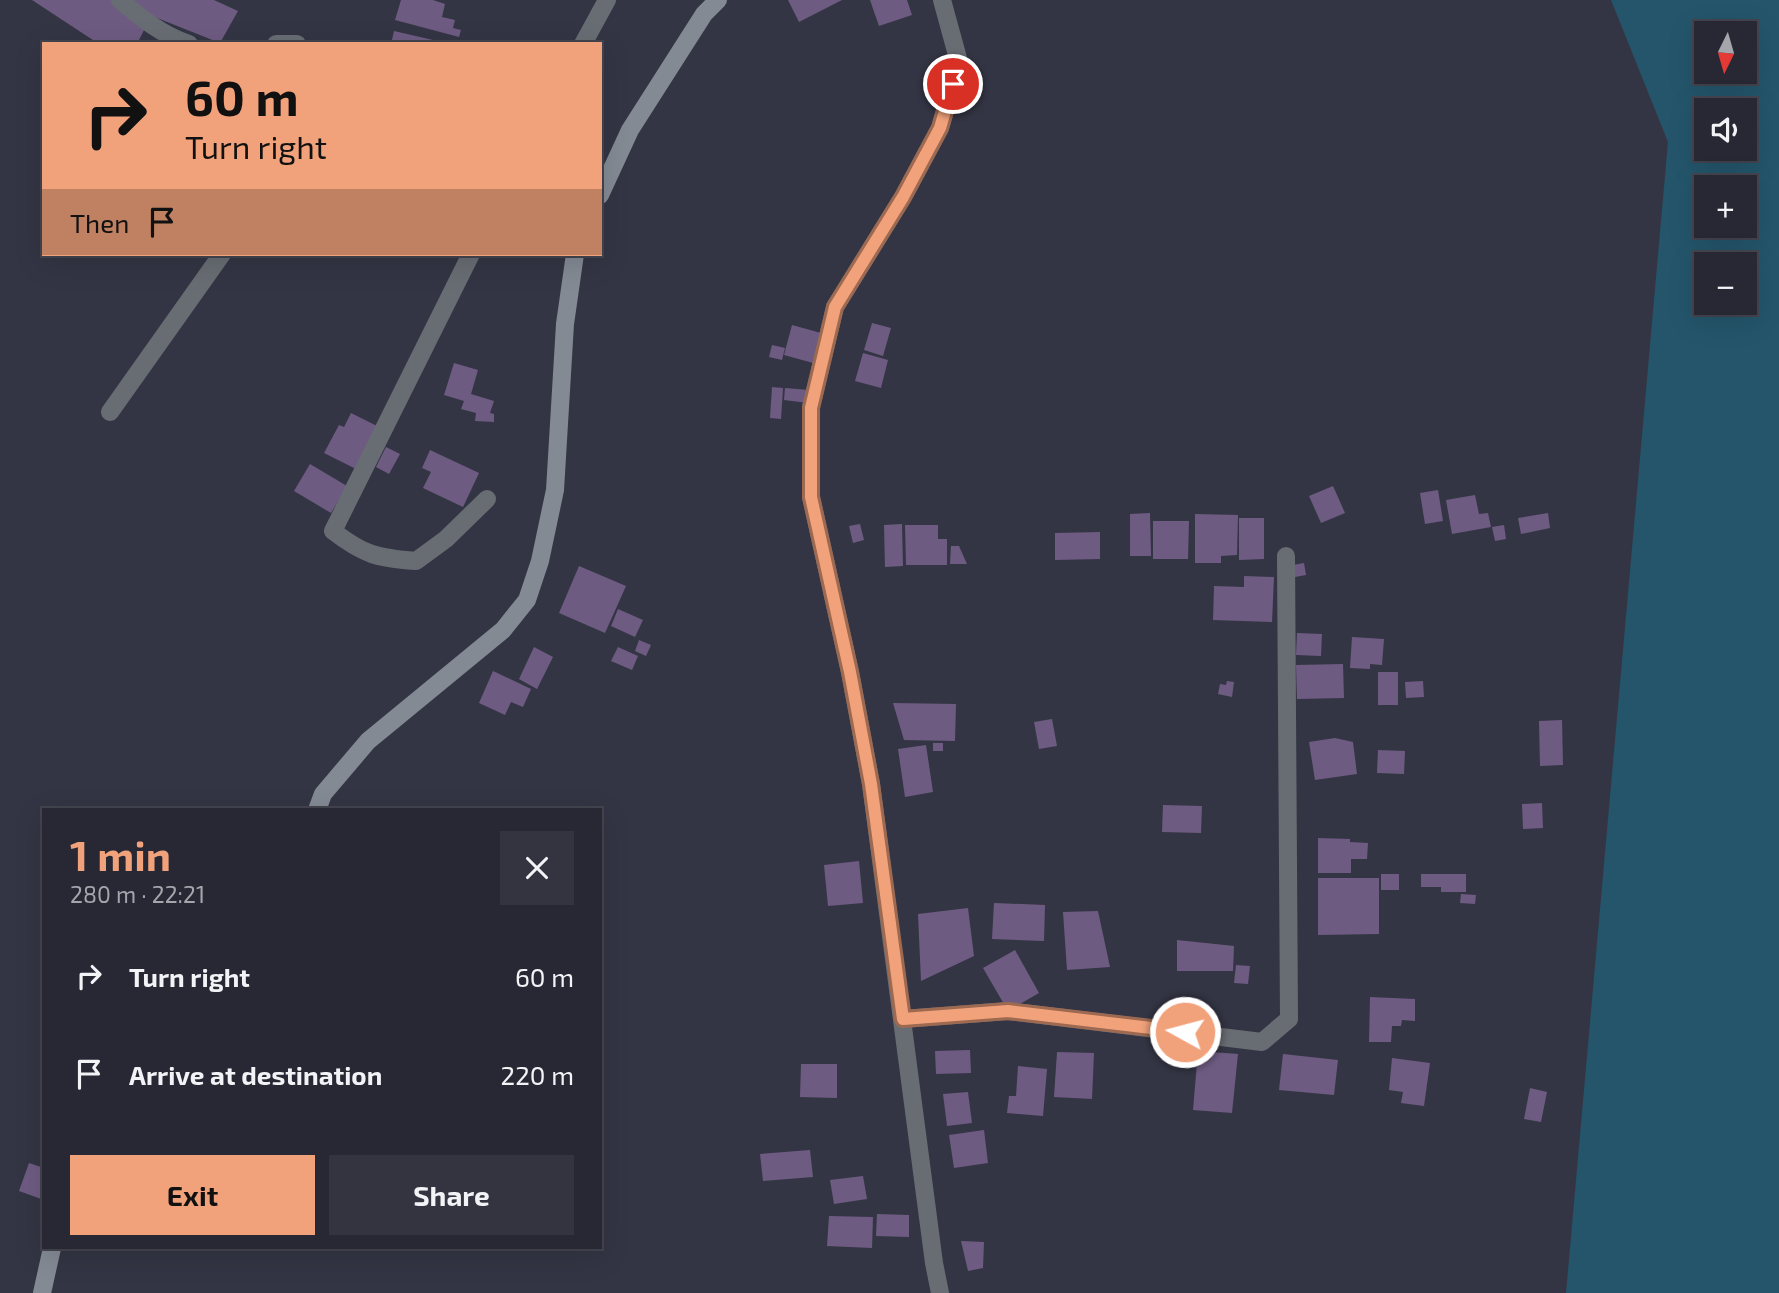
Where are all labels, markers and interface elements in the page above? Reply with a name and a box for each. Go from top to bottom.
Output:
north arrow [1694,21,1757,84]
map controls [1694,21,1757,315]
pin [923,54,983,114]
icon: arrive [934,65,972,103]
text: 60 m [185,67,299,126]
icon: right [70,70,161,161]
button: sound [1694,98,1757,161]
text: Turn right [185,127,327,165]
button: + [1694,175,1757,238]
icon: arrive [143,203,181,241]
text: Then [70,207,129,238]
button: − [1694,252,1757,315]
text: 1 min [70,829,171,879]
button: close [500,831,574,905]
text: 280 m · 22:21 [70,880,205,908]
icon: right [70,957,108,995]
text: Turn right [129,961,250,992]
text: 60 m [515,961,574,992]
position arrow [1148,995,1222,1069]
icon: arrive [70,1055,108,1093]
text: Arrive at destination [129,1059,382,1090]
text: 220 m [501,1059,574,1090]
button: Exit [70,1155,315,1235]
button: Share [329,1155,574,1235]

